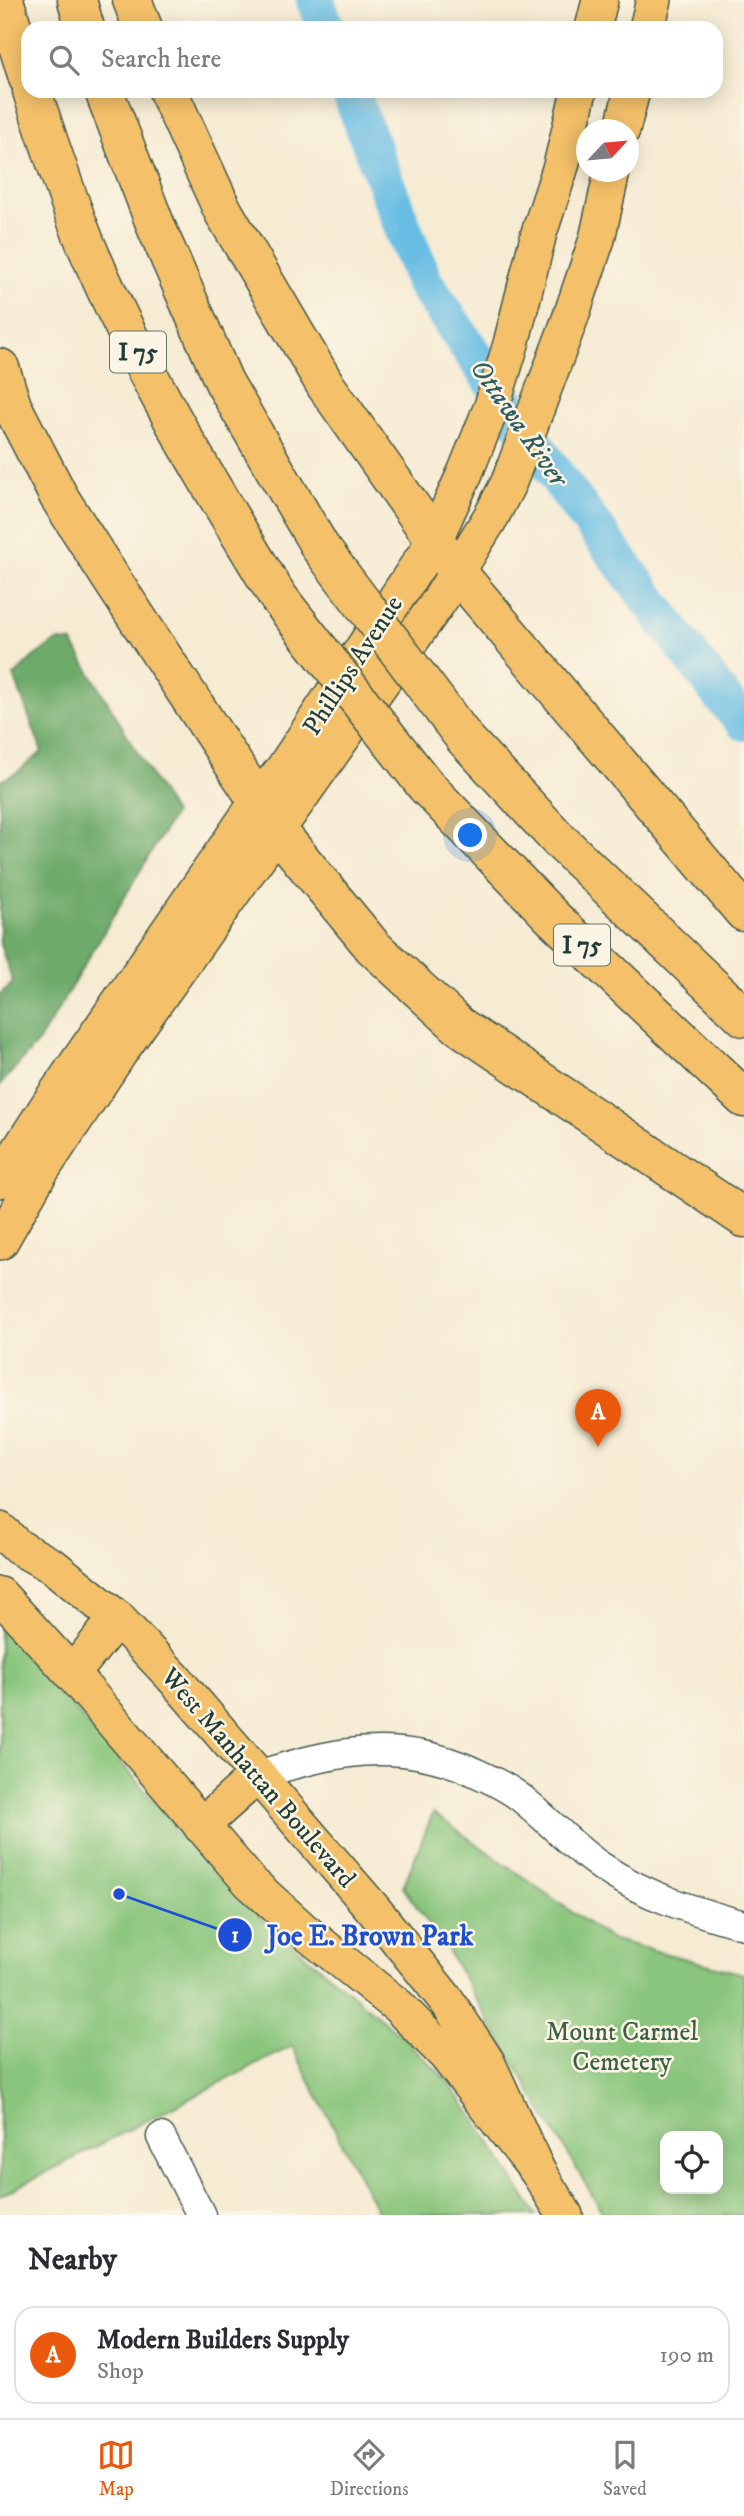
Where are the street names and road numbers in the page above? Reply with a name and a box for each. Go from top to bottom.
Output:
road number: I 75 [110,332,166,372]
street label: Phillips Avenue [296,590,411,742]
road number: I 75 [554,925,610,965]
street label: West Manhattan Boulevard [153,1660,363,1895]

